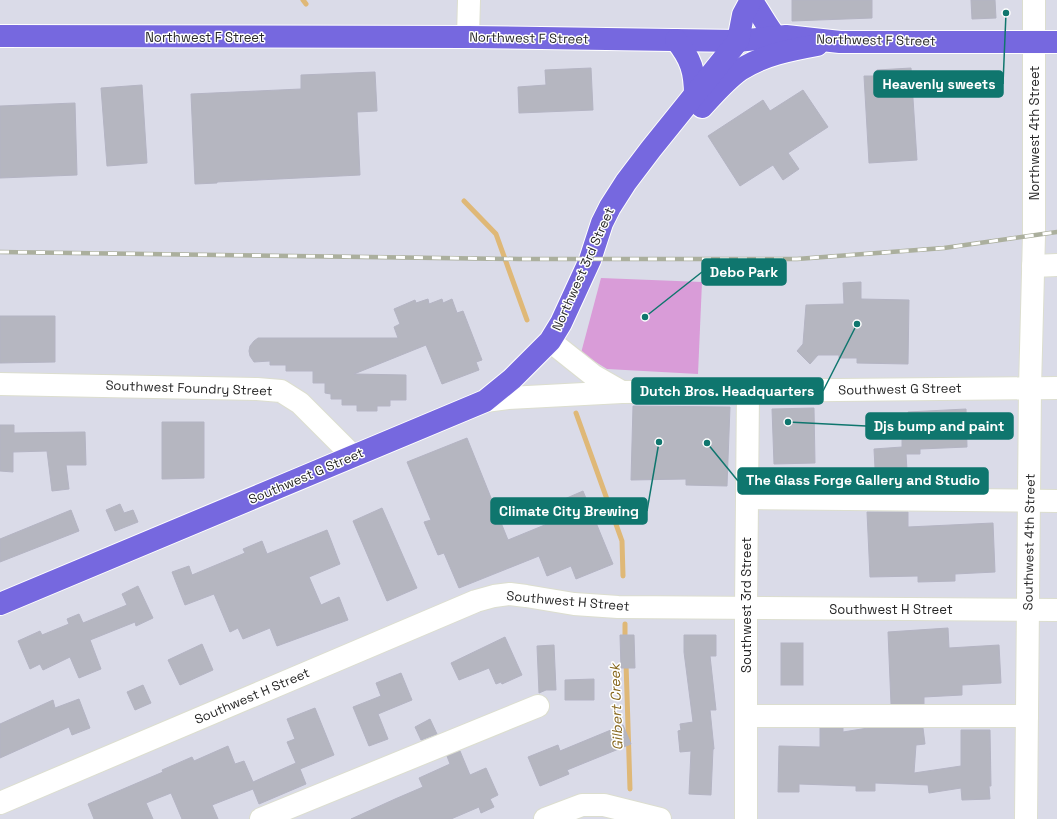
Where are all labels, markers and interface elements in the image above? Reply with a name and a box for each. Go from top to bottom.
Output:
street label: Northwest F Street [469,28,589,48]
street label: Northwest F Street [145,29,265,46]
street label: Northwest F Street [816,30,936,50]
street label: Northwest 4th Street [1026,66,1043,200]
callout: Heavenly sweets [874,71,1003,97]
text: Heavenly sweets [883,75,995,93]
street label: Northwest 3rd Street [548,205,618,333]
callout: Debo Park [702,259,786,285]
text: Debo Park [710,263,778,281]
street label: Southwest Foundry Street [105,377,273,399]
callout: Dutch Bros. Headquarters [632,378,823,404]
street label: Southwest G Street [838,379,962,399]
text: Dutch Bros. Headquarters [640,382,814,400]
callout: Djs bump and paint [866,413,1013,439]
text: Djs bump and paint [874,417,1004,435]
street label: Southwest G Street [246,444,366,508]
callout: The Glass Forge Gallery and Studio [738,468,988,494]
text: The Glass Forge Gallery and Studio [746,471,980,489]
street label: Southwest 4th Street [1019,473,1039,611]
callout: Climate City Brewing [491,498,647,524]
text: Climate City Brewing [499,502,639,520]
street label: Southwest 3rd Street [738,537,755,673]
street label: Southwest H Street [506,587,630,615]
street label: Southwest H Street [829,601,953,618]
water label: Gilbert Creek [605,662,627,751]
street label: Southwest H Street [192,664,312,728]

